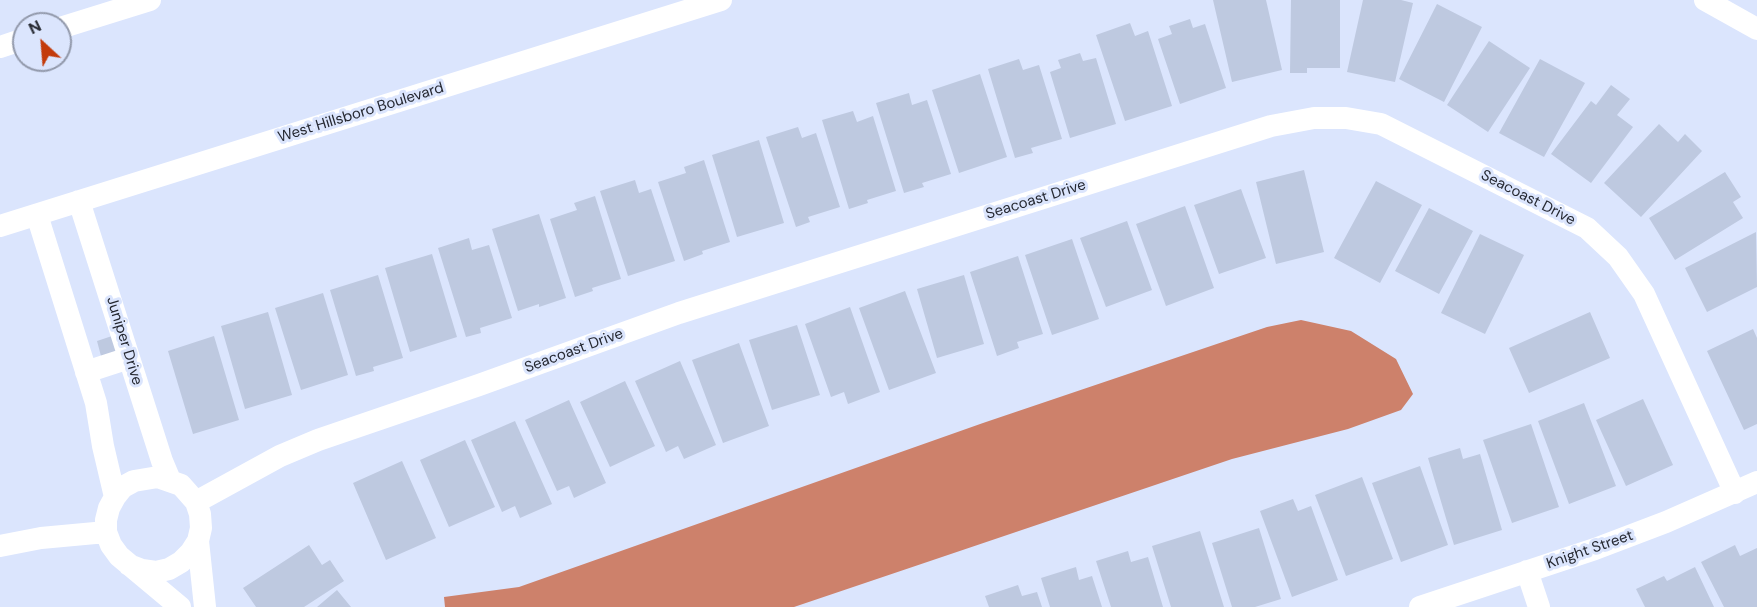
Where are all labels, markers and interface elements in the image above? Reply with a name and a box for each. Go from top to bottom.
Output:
north arrow [12,12,72,72]
text: N [25,15,45,39]
street label: West Hillsboro Boulevard [276,79,446,147]
street label: Seacoast Drive [1478,166,1578,230]
street label: Seacoast Drive [984,176,1088,224]
street label: Juniper Drive [102,295,146,387]
street label: Seacoast Drive [522,325,626,377]
street label: Knight Street [1544,527,1636,573]

